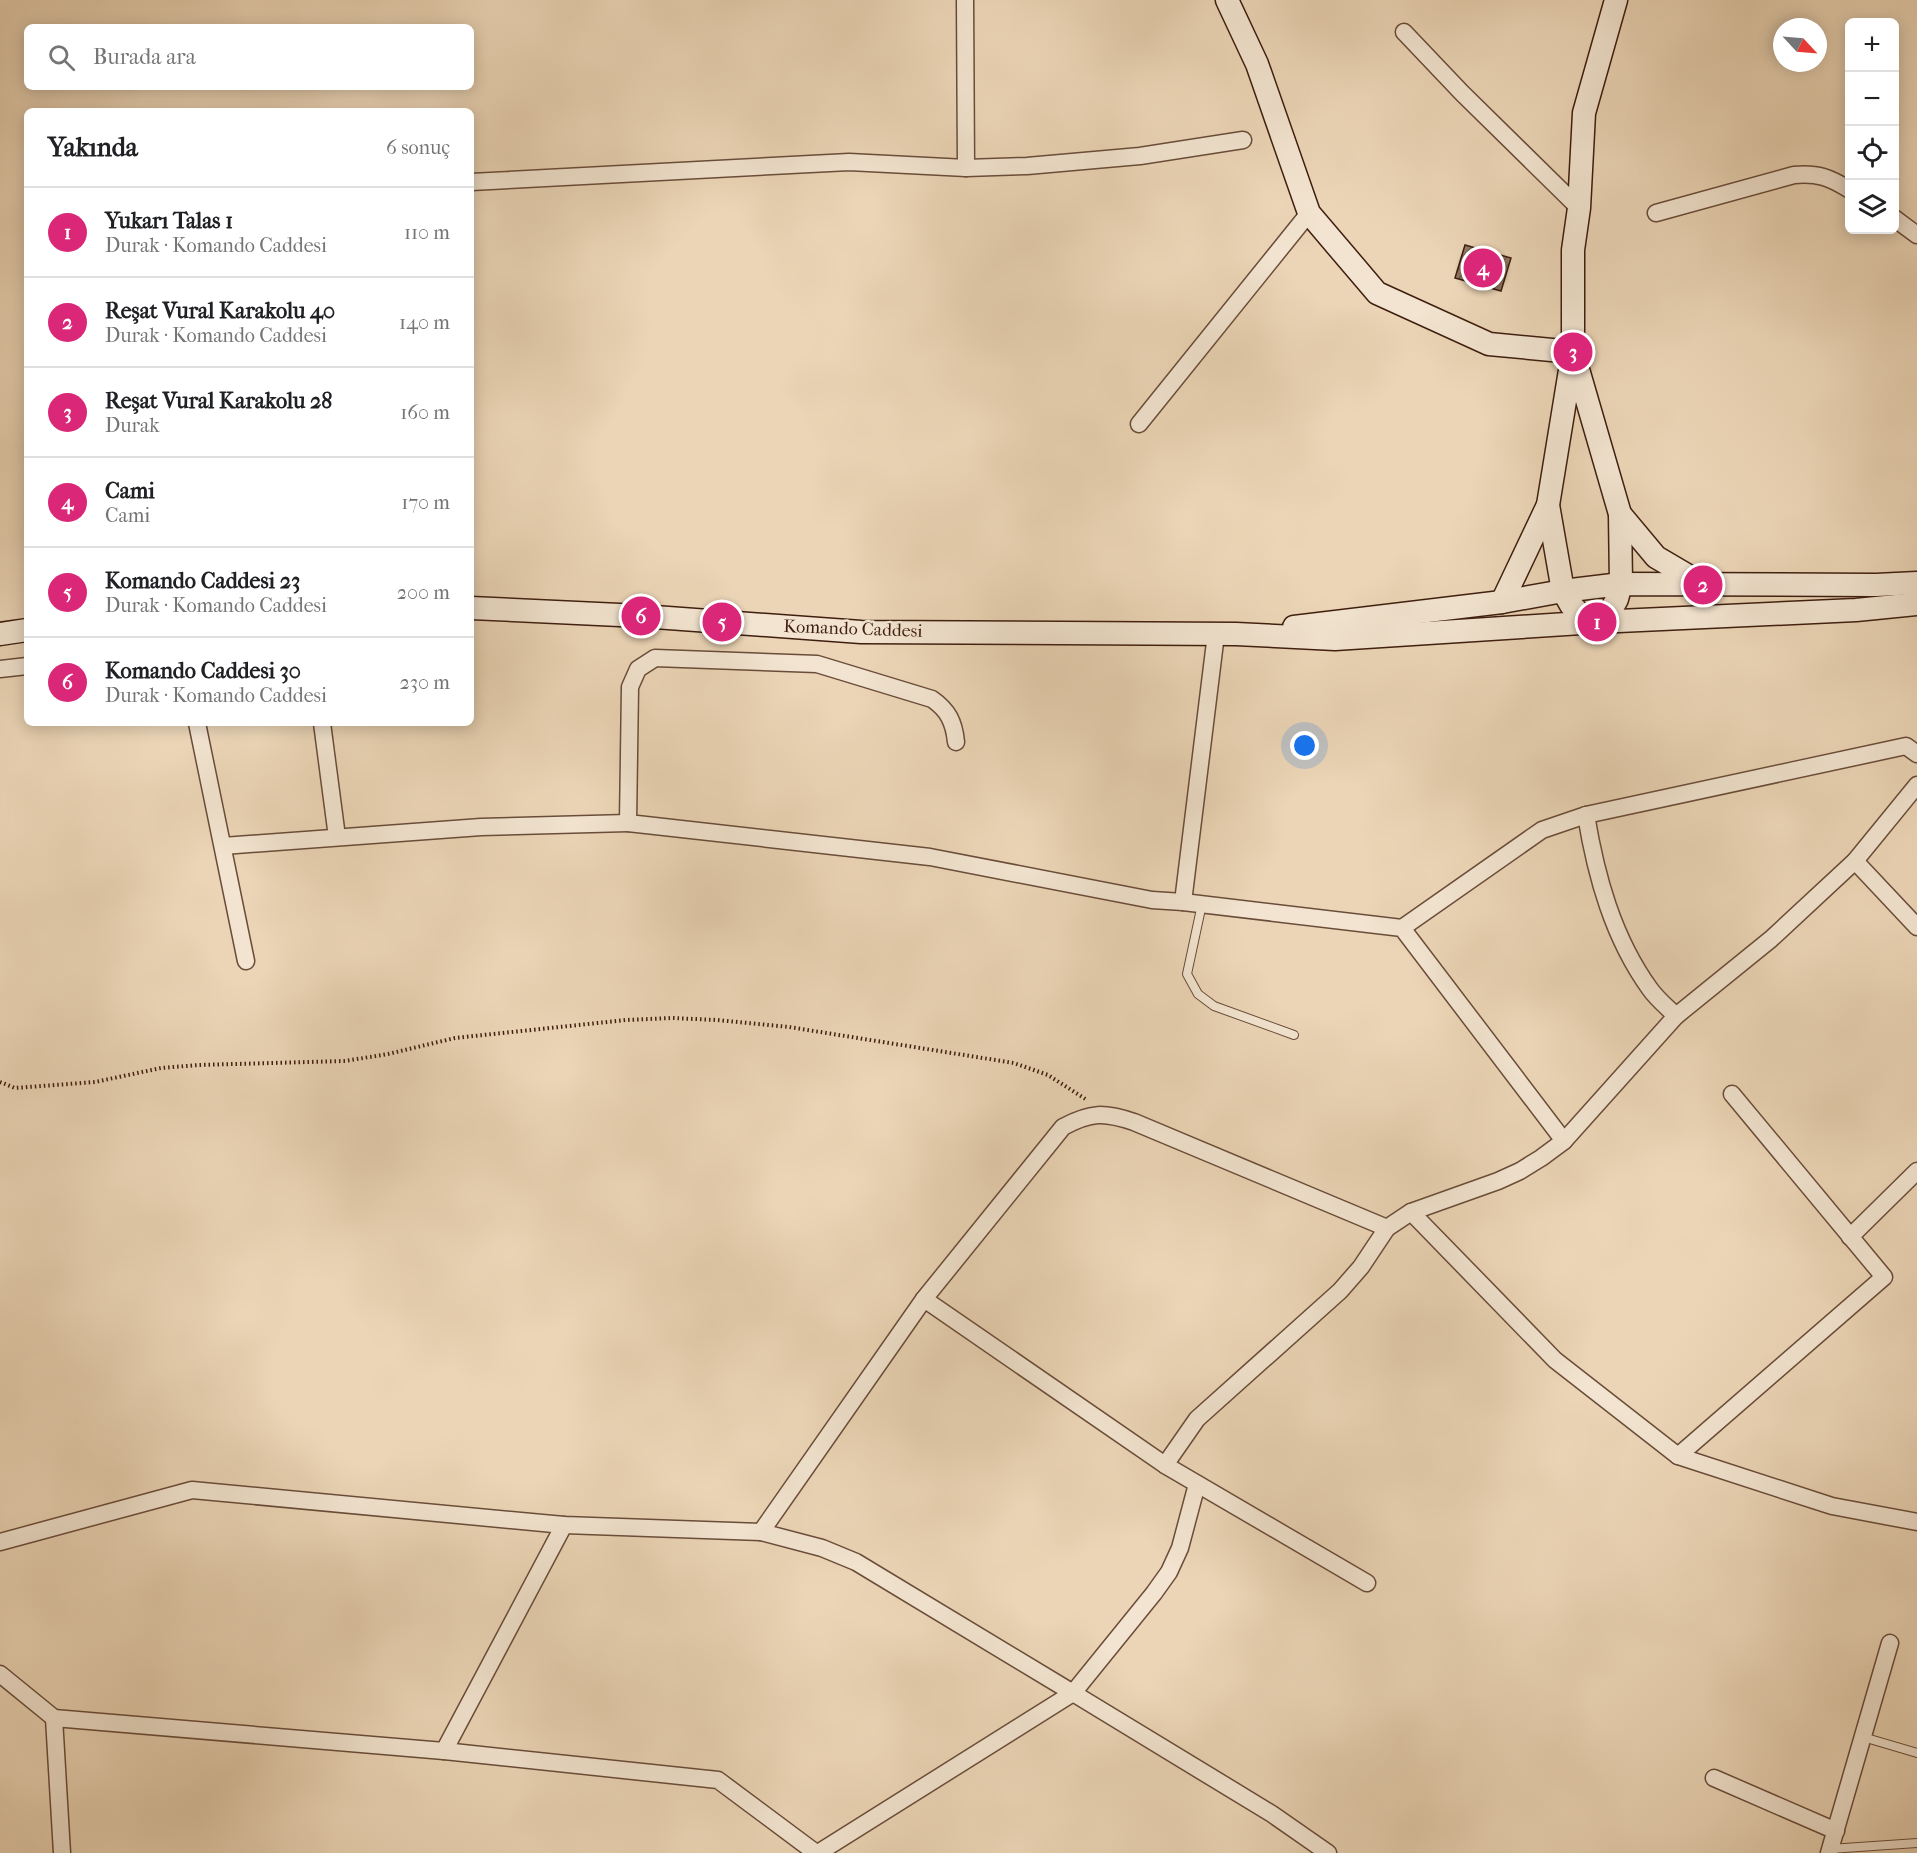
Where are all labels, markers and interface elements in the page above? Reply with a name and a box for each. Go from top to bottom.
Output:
north arrow [1773,18,1827,72]
map controls [1845,18,1899,234]
button: + [1845,18,1899,72]
search box [24,24,474,90]
icon: search [45,41,78,74]
text: Burada ara [93,44,196,70]
button: − [1845,72,1899,126]
button: locate [1845,126,1899,180]
text: Yakında [48,132,138,163]
text: 6 sonuç [386,136,450,159]
button: layers [1845,180,1899,234]
text: Yukarı Talas 1 [105,208,233,234]
text: 1 [64,221,71,244]
text: 110 m [404,221,450,244]
text: Durak · Komando Caddesi [105,234,327,257]
pin: 4 [1464,246,1502,290]
text: Reşat Vural Karakolu 40 [105,298,335,324]
text: 2 [62,311,73,334]
text: 140 m [399,311,450,334]
text: Durak · Komando Caddesi [105,324,327,347]
pin: 3 [1554,330,1592,374]
text: Reşat Vural Karakolu 28 [105,388,332,414]
text: 3 [63,401,72,424]
text: 160 m [400,401,450,424]
text: Durak [105,414,160,437]
text: Cami [105,478,155,504]
text: 4 [62,491,73,514]
text: 170 m [401,491,450,514]
text: Cami [105,504,150,527]
pin: 2 [1684,562,1722,608]
text: Komando Caddesi 23 [105,568,300,594]
text: 5 [63,581,72,604]
text: 200 m [397,581,450,604]
text: Durak · Komando Caddesi [105,594,327,617]
pin: 6 [622,594,660,638]
pin: 5 [702,600,742,644]
pin: 1 [1578,600,1616,644]
street label: Komando Caddesi [783,616,924,642]
text: Komando Caddesi 30 [105,658,301,684]
text: 6 [62,671,73,694]
text: 230 m [400,671,450,694]
text: Durak · Komando Caddesi [105,684,327,707]
your location [1290,731,1319,760]

